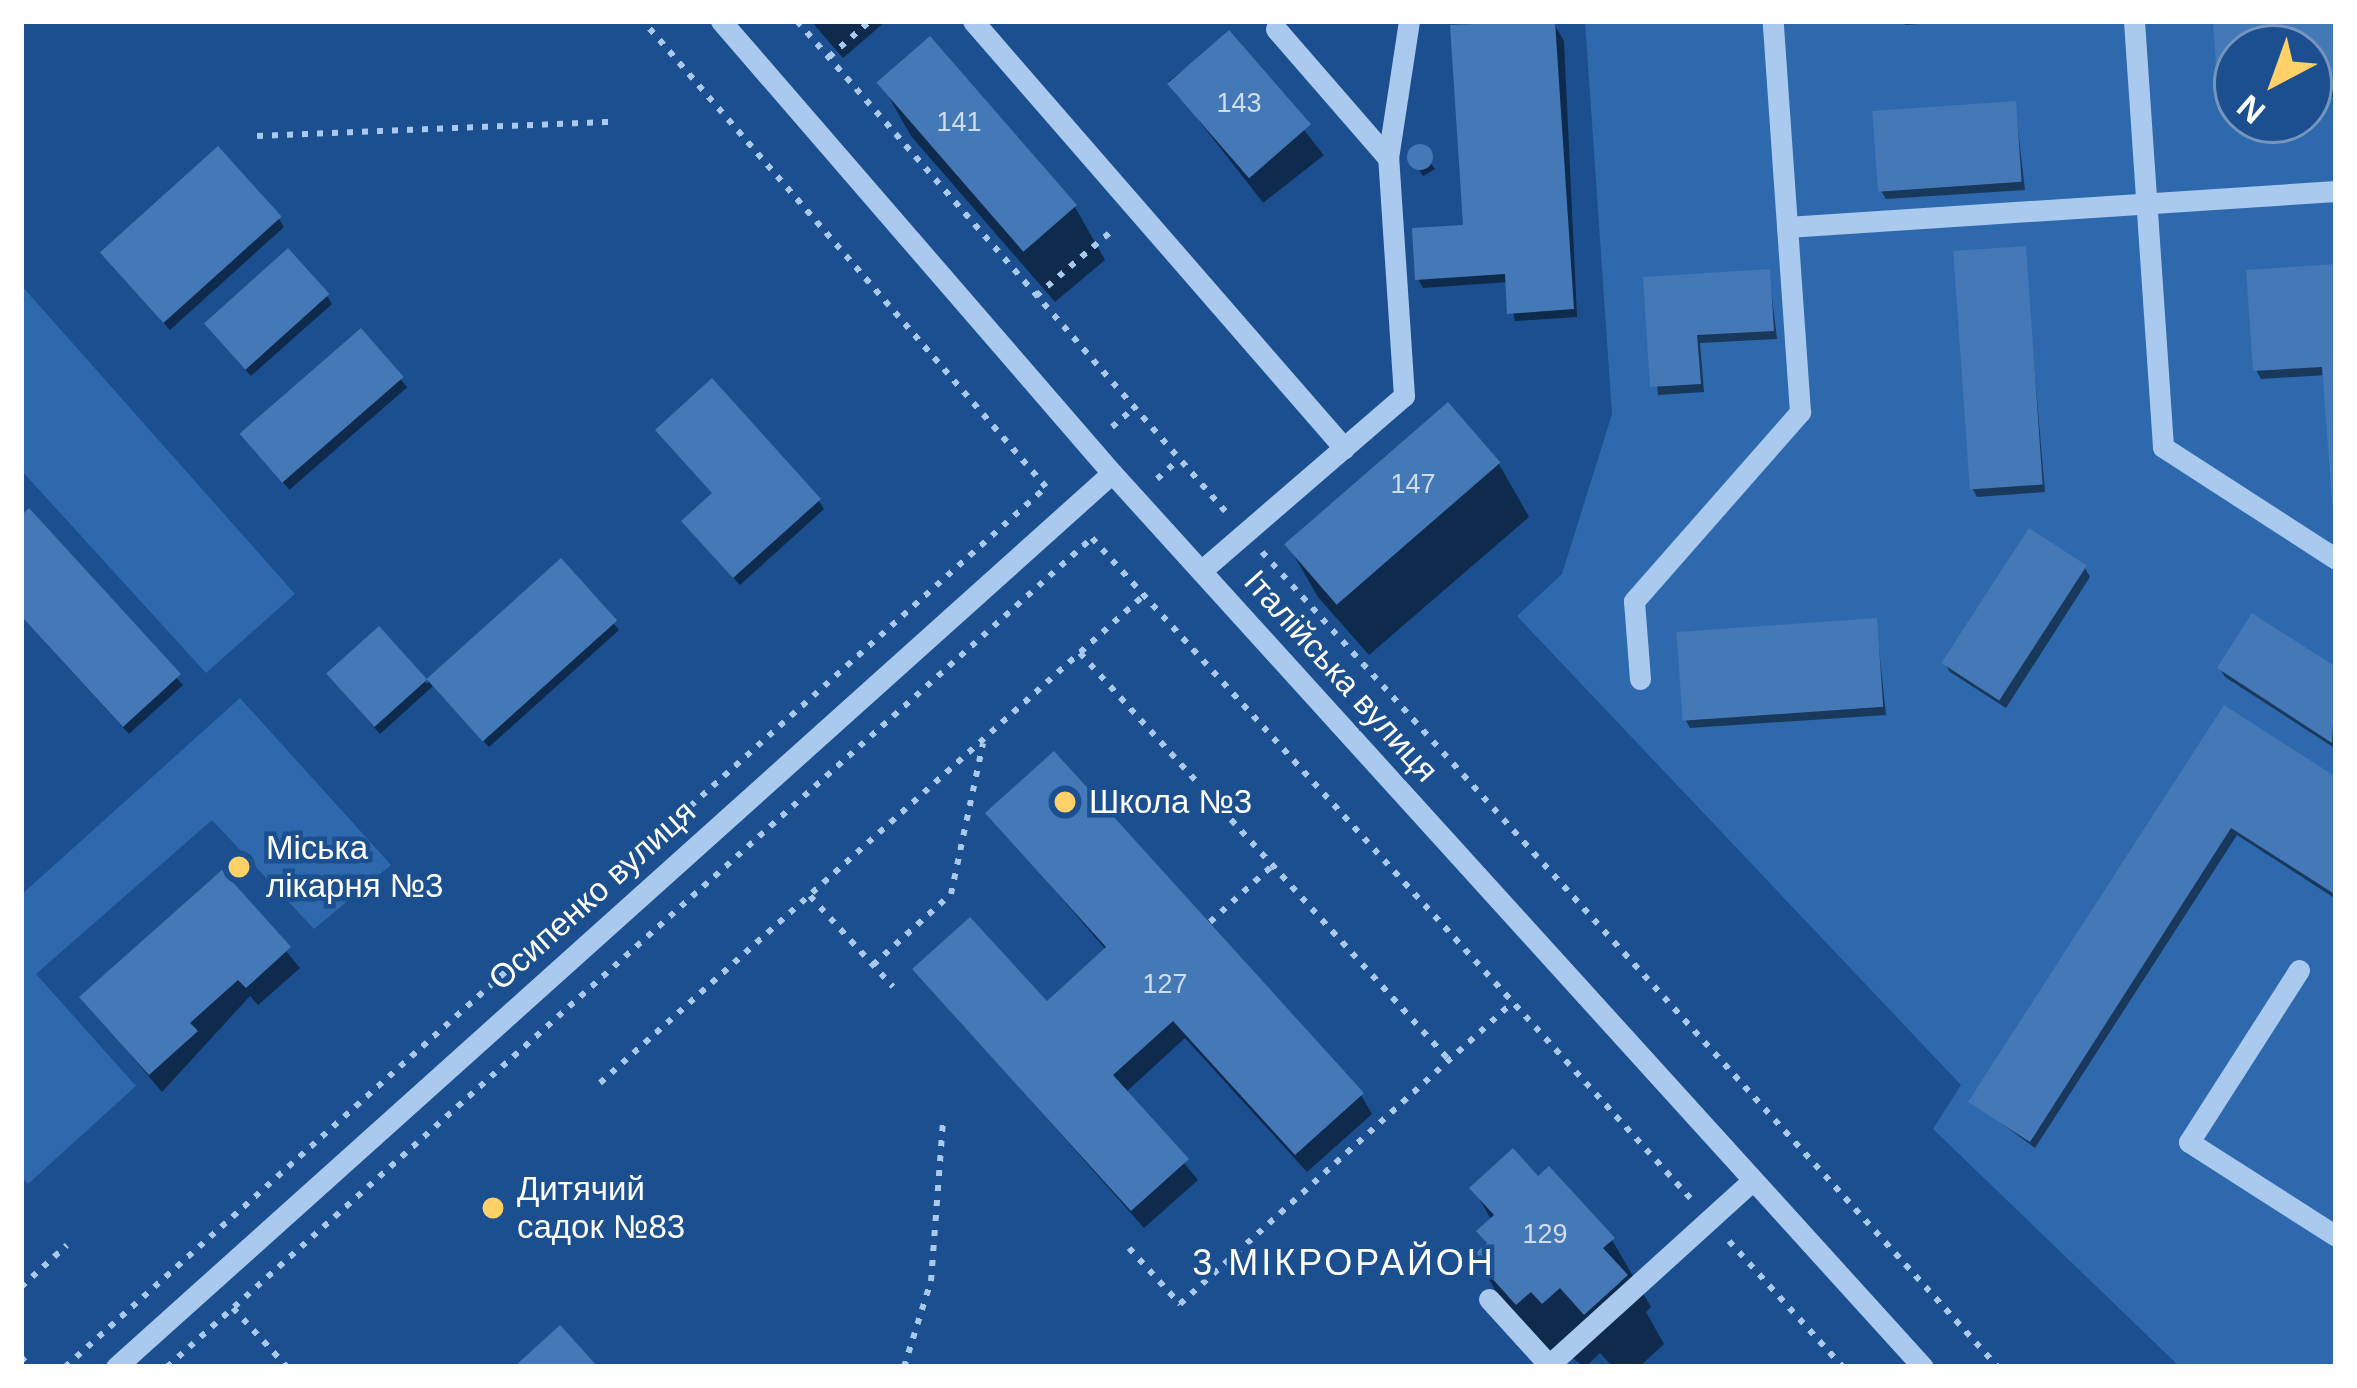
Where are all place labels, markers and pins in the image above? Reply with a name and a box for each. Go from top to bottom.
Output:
place label: Школа №3 [1089,782,1252,822]
marker: Школа №3 [1052,789,1078,815]
place label: Міська лікарня №3 [266,828,443,906]
marker: Міська лікарня №3 [223,851,255,883]
place label: Дитячий садок №83 [517,1169,685,1247]
marker: Дитячий садок №83 [480,1195,506,1221]

